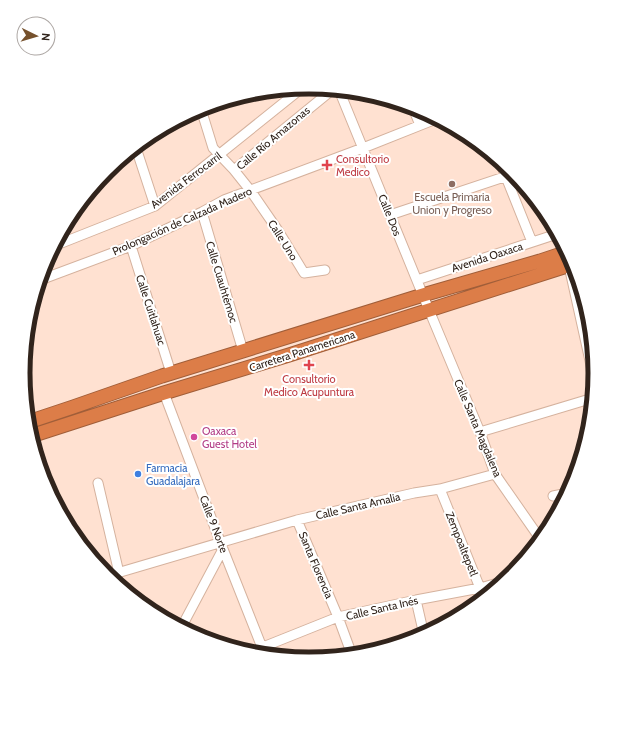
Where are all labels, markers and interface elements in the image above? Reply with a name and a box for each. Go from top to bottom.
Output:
north arrow [16,16,56,56]
text: N [39,32,53,41]
street label: Calle Río Amazonas [233,103,313,173]
street label: Avenida Ferrocarril [148,148,225,211]
place label: Consultorio Medico [336,152,389,179]
marker: Consultorio Medico [321,159,333,171]
marker: Escuela Primaria Union y Progreso [447,179,457,189]
street label: Prolongación de Calzada Madero [110,184,254,258]
place label: Escuela Primaria Union y Progreso [412,190,492,217]
street label: Calle Dos [375,192,405,238]
street label: Calle Uno [265,217,301,263]
street label: Avenida Oaxaca [450,239,525,275]
street label: Calle Cuauhtémoc [203,240,241,324]
street label: Calle Cuitlahuac [133,273,169,347]
street label: Carretera Panamericana [247,327,357,375]
marker: Consultorio Medico Acupuntura [303,359,315,371]
place label: Consultorio Medico Acupuntura [264,372,355,399]
street label: Calle Santa Magdalena [451,377,505,480]
place label: Oaxaca Guest Hotel [202,424,257,451]
marker: Oaxaca Guest Hotel [189,432,199,442]
place label: Farmacia Guadalajara [146,461,201,488]
marker: Farmacia Guadalajara [133,469,143,479]
street label: Calle Santa Amalia [314,489,402,523]
street label: Calle 9 Norte [197,493,231,555]
street label: Zempoaltepetl [443,510,481,579]
street label: Santa Florencia [296,529,337,601]
street label: Calle Santa Inés [345,593,420,623]

